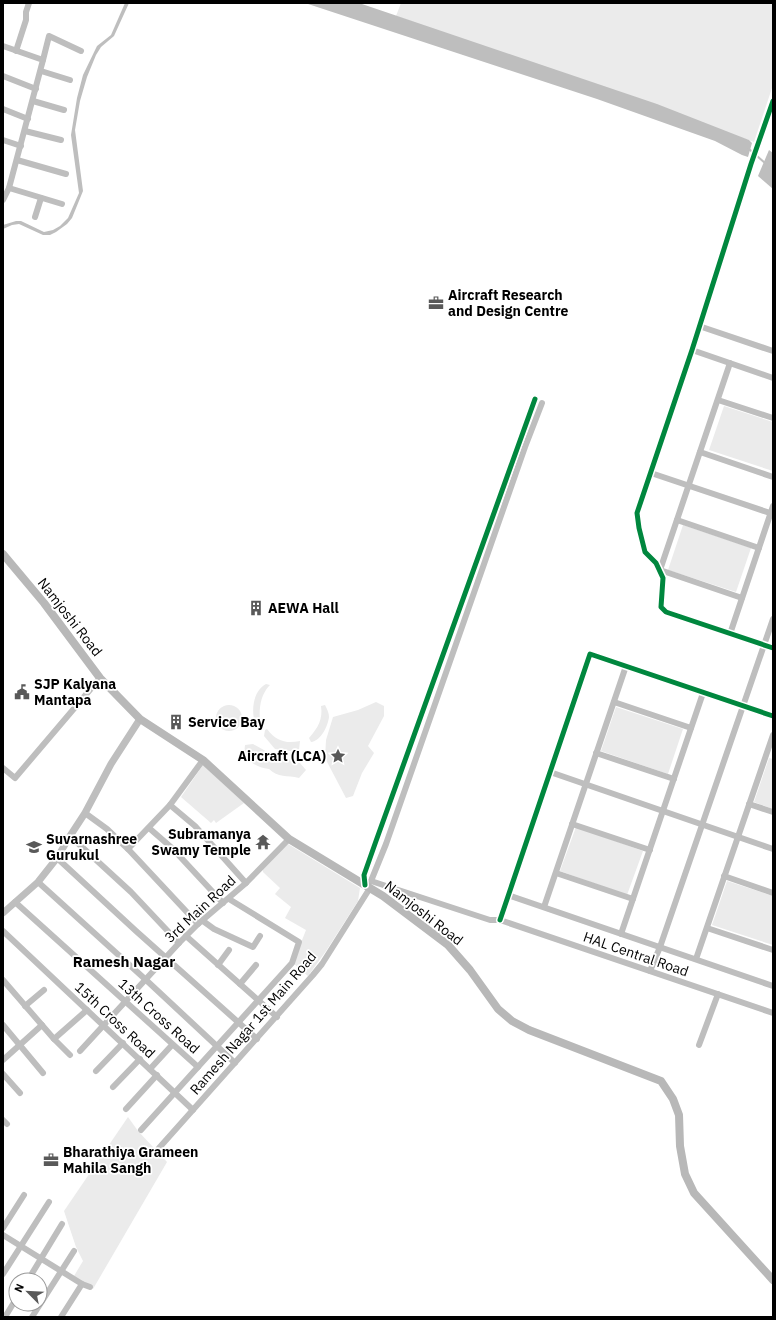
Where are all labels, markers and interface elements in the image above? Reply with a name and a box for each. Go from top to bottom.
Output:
place label: Aircraft Research and Design Centre [448,286,568,320]
office icon: Aircraft Research and Design Centre [427,294,445,312]
street label: Namjoshi Road [34,574,106,660]
building icon: AEWA Hall [247,599,265,617]
place label: AEWA Hall [268,599,339,617]
place label: SJP Kalyana Mantapa [34,675,116,709]
public building icon: SJP Kalyana Mantapa [13,683,31,701]
building icon: Service Bay [167,713,185,731]
place label: Service Bay [188,713,265,731]
place label: Aircraft (LCA) [238,747,326,765]
place icon: Aircraft (LCA) [329,747,347,765]
place label: Subramanya Swamy Temple [151,825,251,859]
place label: Suvarnashree Gurukul [46,830,137,864]
temple icon: Subramanya Swamy Temple [254,833,272,851]
school or university icon: Suvarnashree Gurukul [25,838,43,856]
street label: 3rd Main Road [161,871,239,947]
street label: Namjoshi Road [381,877,467,949]
street label: HAL Central Road [581,928,691,980]
street label: Ramesh Nagar 1st Main Road [186,948,320,1098]
district label: Ramesh Nagar [73,952,175,971]
street label: 13th Cross Road [114,975,204,1057]
street label: 15th Cross Road [71,978,159,1062]
place label: Bharathiya Grameen Mahila Sangh [63,1143,198,1177]
office icon: Bharathiya Grameen Mahila Sangh [42,1151,60,1169]
north arrow [8,1272,48,1312]
text: N [11,1281,27,1294]

